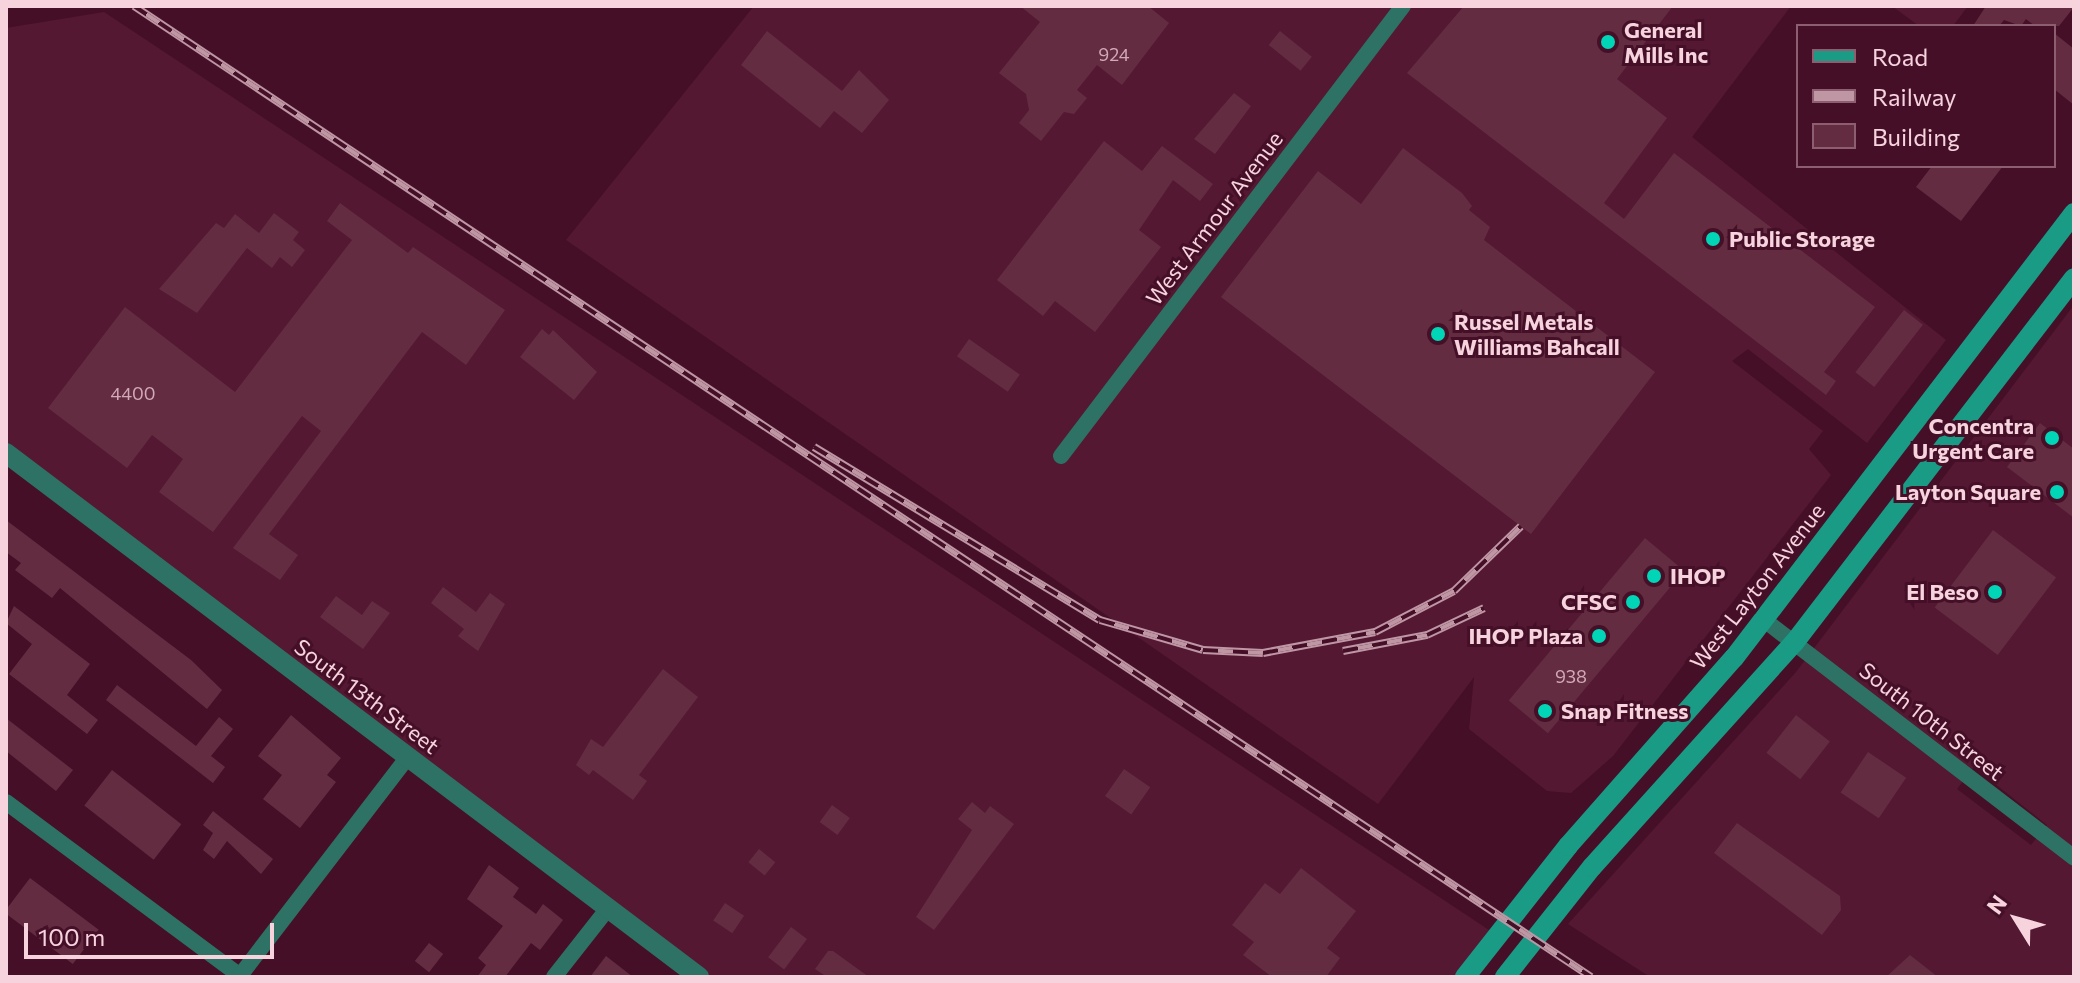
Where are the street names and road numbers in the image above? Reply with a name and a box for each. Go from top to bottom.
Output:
street label: West Armour Avenue [1140,126,1288,310]
street label: West Layton Avenue [1684,498,1830,674]
street label: South 13th Street [290,633,444,759]
street label: South 10th Street [1855,656,2009,786]

